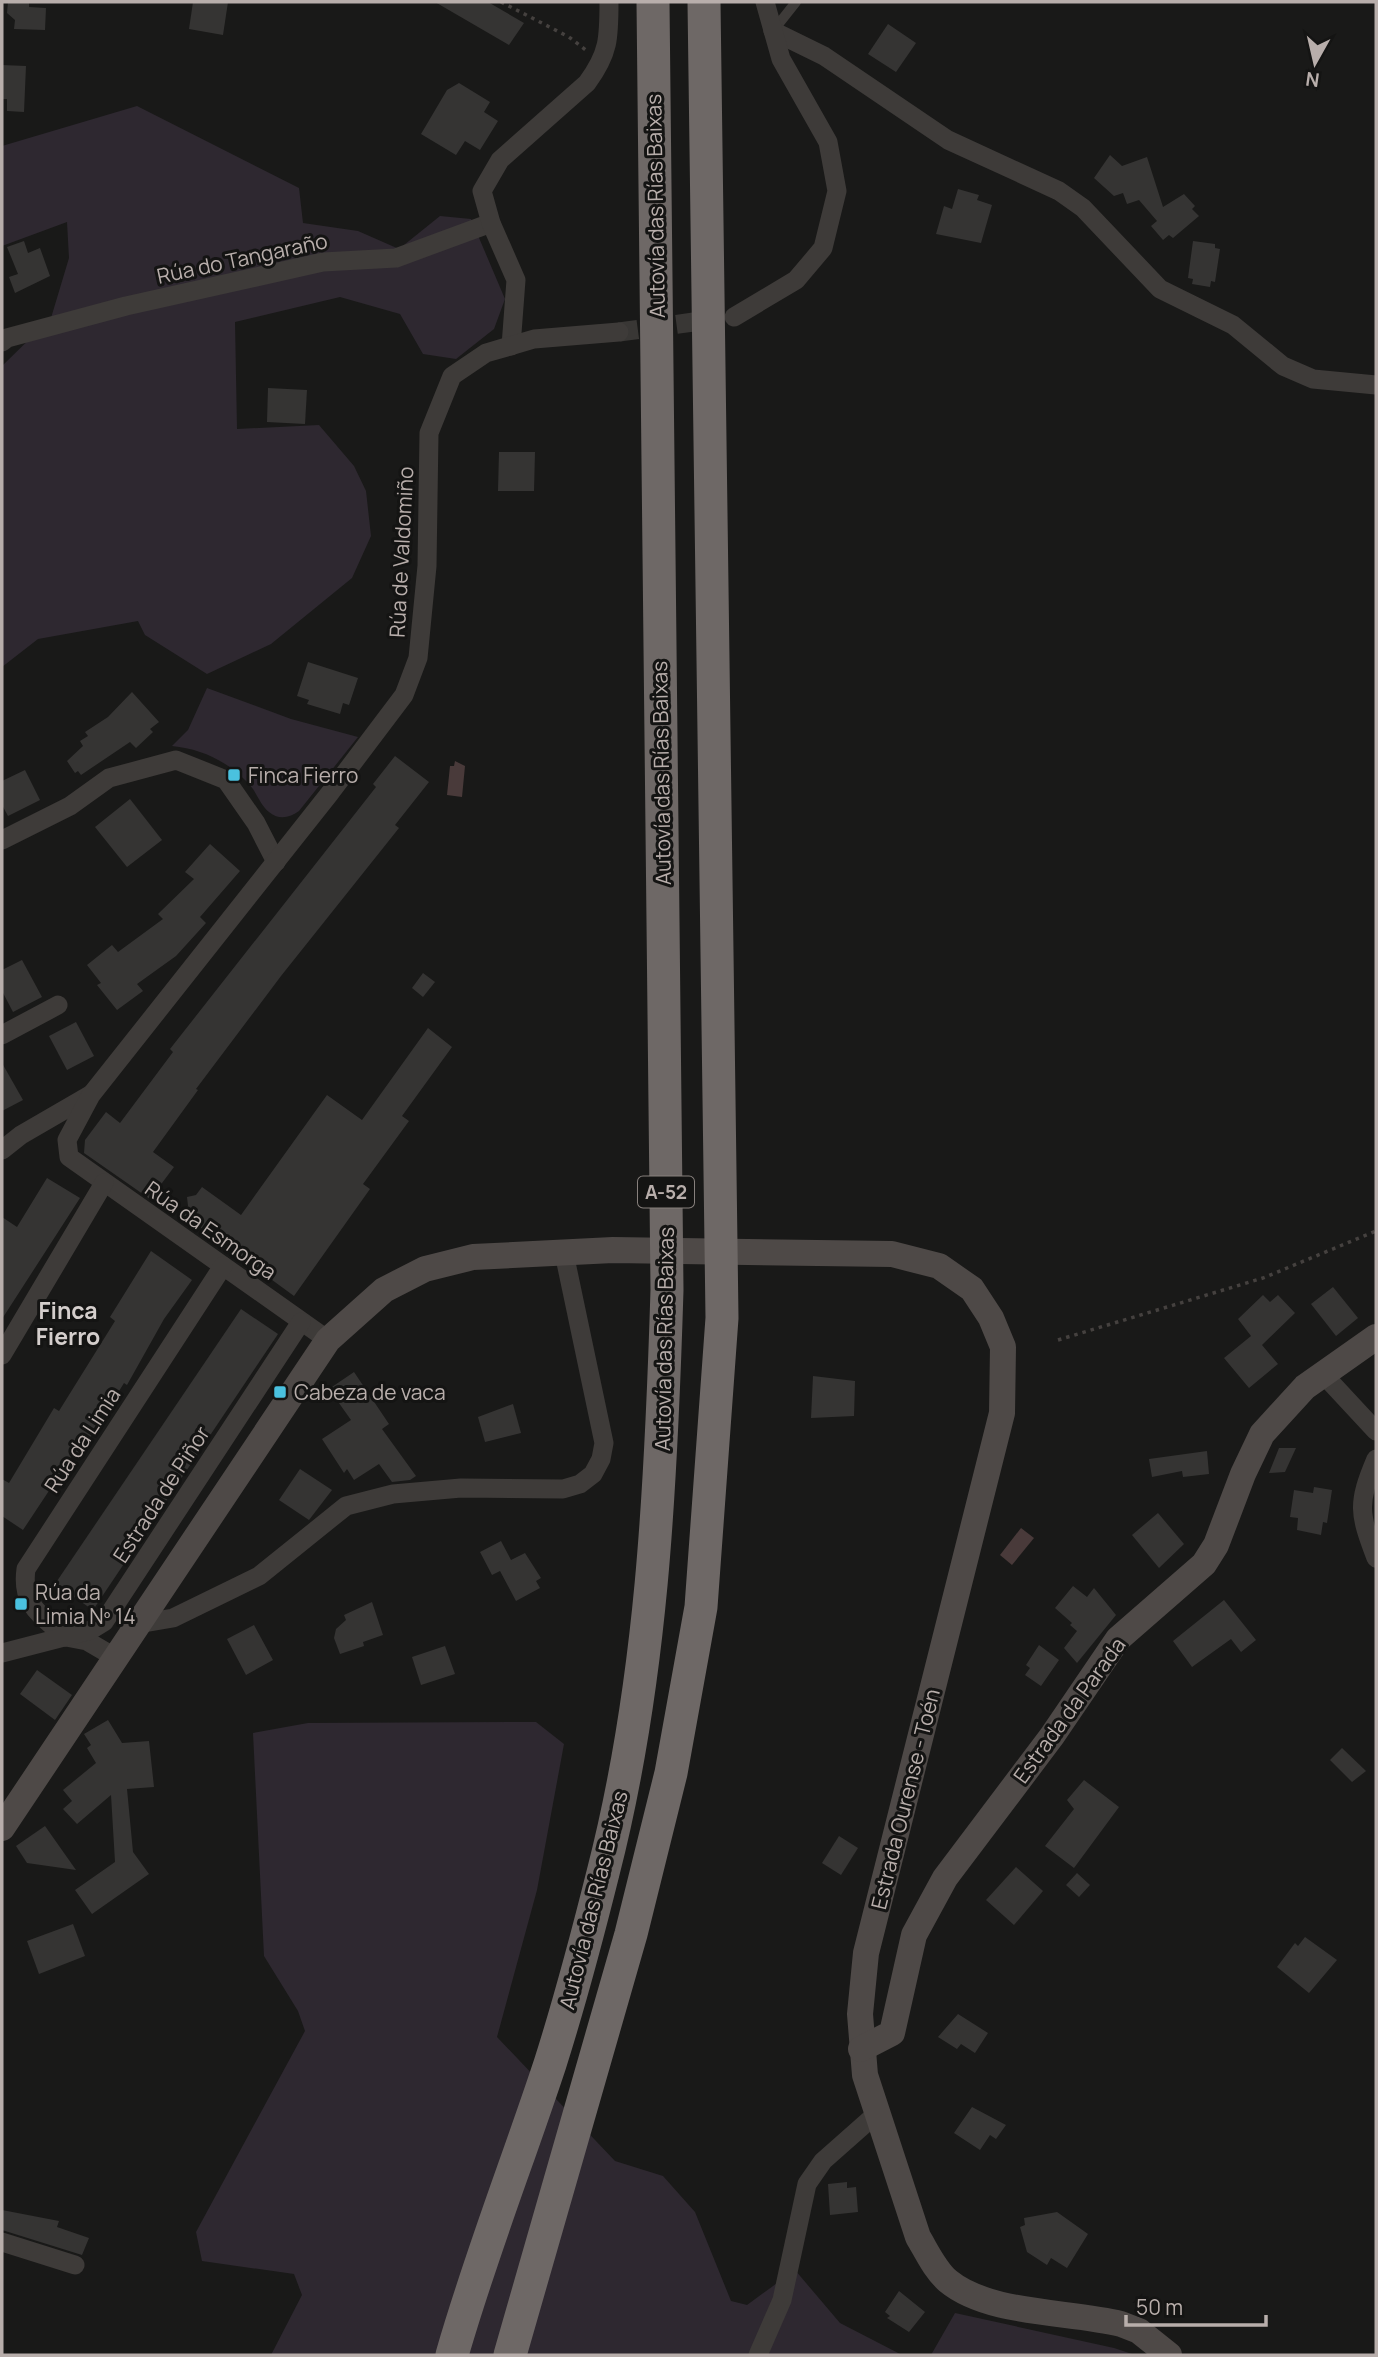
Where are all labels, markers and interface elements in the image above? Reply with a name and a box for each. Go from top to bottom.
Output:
north arrow [1280,28,1350,98]
text: N [1304,66,1321,94]
street label: Autovía das Rías Baixas [639,94,671,318]
street label: Rúa do Tangaraño [154,226,330,290]
street label: Rúa de Valdomiño [383,466,419,638]
street label: Autovía das Rías Baixas [645,661,677,885]
place label: Finca Fierro [248,761,358,789]
marker: Finca Fierro [226,767,242,783]
street label: Rúa da Esmorga [140,1174,282,1286]
road number: A-52 [638,1176,694,1208]
street label: Autovía das Rías Baixas [648,1227,680,1451]
district label: Finca Fierro [36,1294,100,1352]
place label: Cabeza de vaca [294,1378,446,1406]
street label: Rúa da Limia [38,1382,126,1498]
marker: Cabeza de vaca [272,1384,288,1400]
street label: Estrada de Piñor [106,1420,216,1568]
place label: Rúa da Limia Nº 14 [35,1578,136,1630]
marker: Rúa da Limia Nº 14 [13,1596,29,1612]
street label: Estrada da Parada [1007,1632,1131,1788]
street label: Estrada Ourense - Toén [864,1686,946,1912]
street label: Autovía das Rías Baixas [552,1788,634,2012]
scale bar [1126,2284,1266,2328]
text: 50 m [1136,2293,1183,2321]

